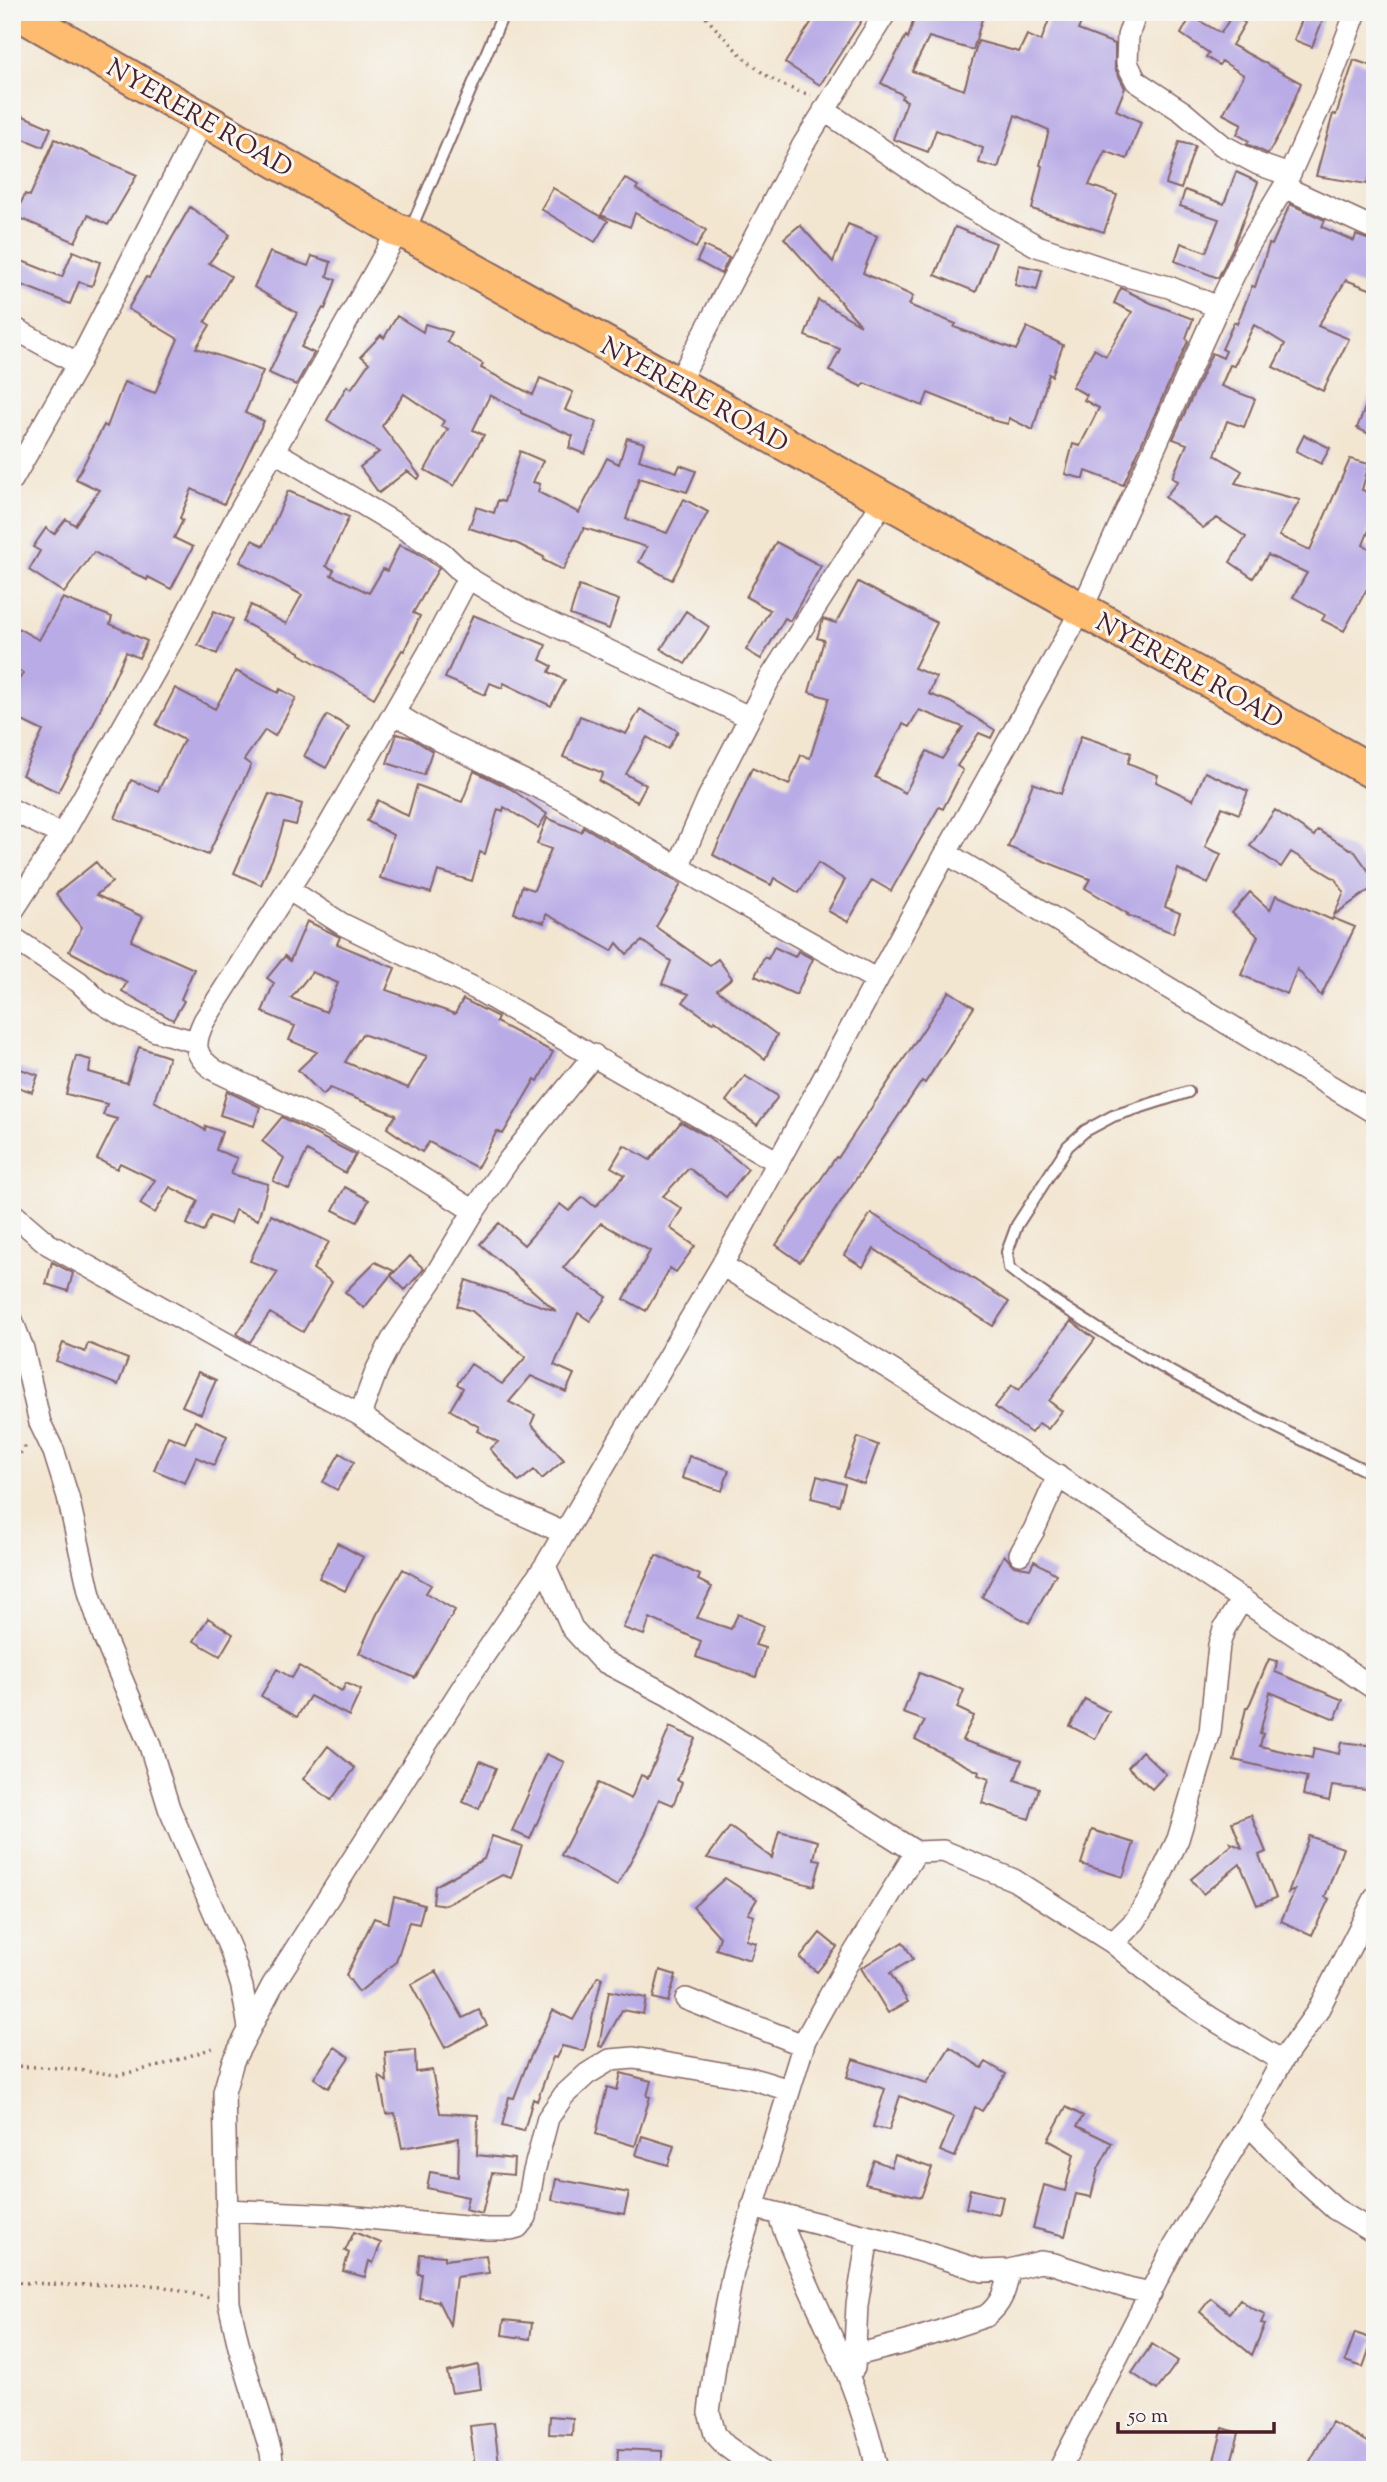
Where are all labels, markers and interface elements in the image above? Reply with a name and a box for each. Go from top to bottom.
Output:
street label: NYERERE ROAD [99,51,299,188]
street label: NYERERE ROAD [593,329,794,463]
street label: NYERERE ROAD [1088,605,1289,739]
scale bar [1118,2391,1273,2435]
text: 50 m [1127,2402,1168,2432]

